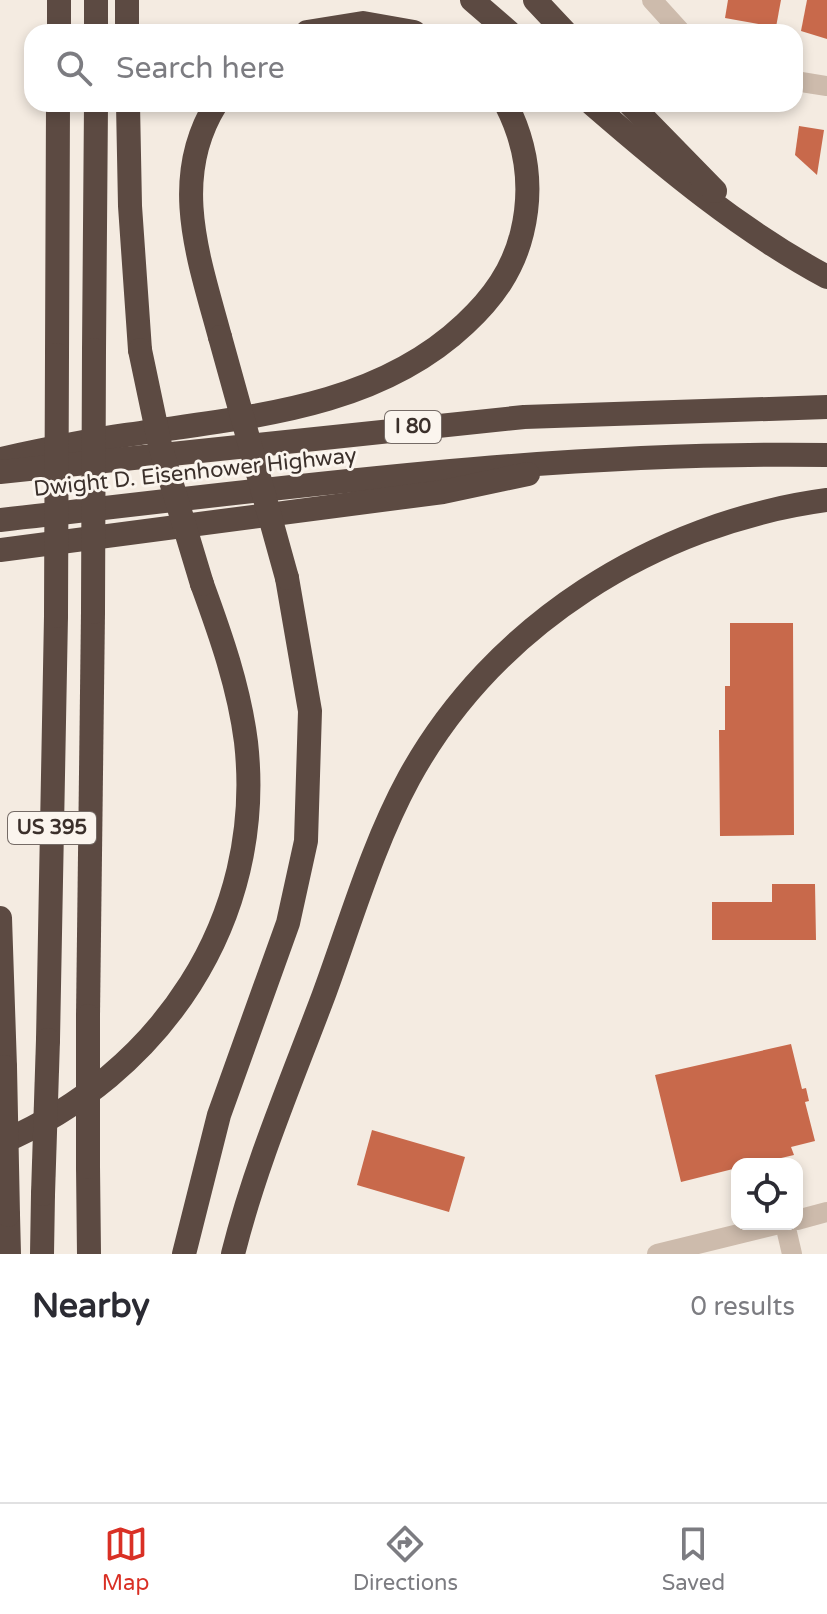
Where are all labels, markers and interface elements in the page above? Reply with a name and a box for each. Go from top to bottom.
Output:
search box [24,24,803,112]
icon: search [52,46,96,90]
text: Search here [116,50,285,87]
road number: I 80 [385,411,441,443]
street label: Dwight D. Eisenhower Highway [32,442,358,502]
road number: US 395 [8,812,96,844]
map controls [731,1158,803,1230]
button: locate [731,1158,803,1230]
text: Nearby [32,1286,150,1327]
text: 0 results [690,1291,795,1322]
tab: Map [102,1522,149,1596]
tab: Directions [353,1522,458,1596]
tab: Saved [662,1522,725,1596]

